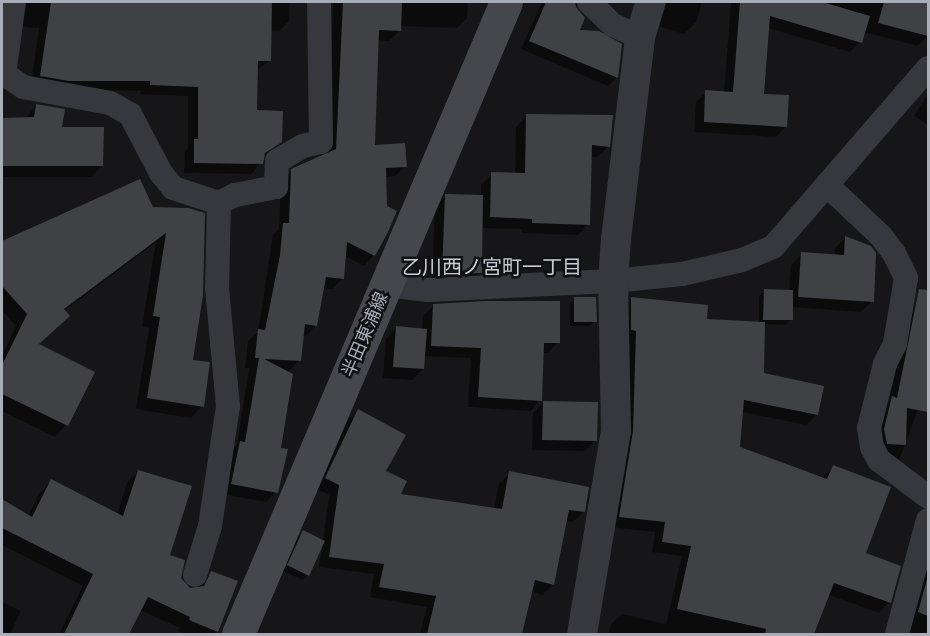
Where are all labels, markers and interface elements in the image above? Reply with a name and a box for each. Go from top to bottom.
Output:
district label: 乙川西ノ宮町一丁目 [402,256,582,280]
street label: 半田東浦線 [338,289,394,381]

